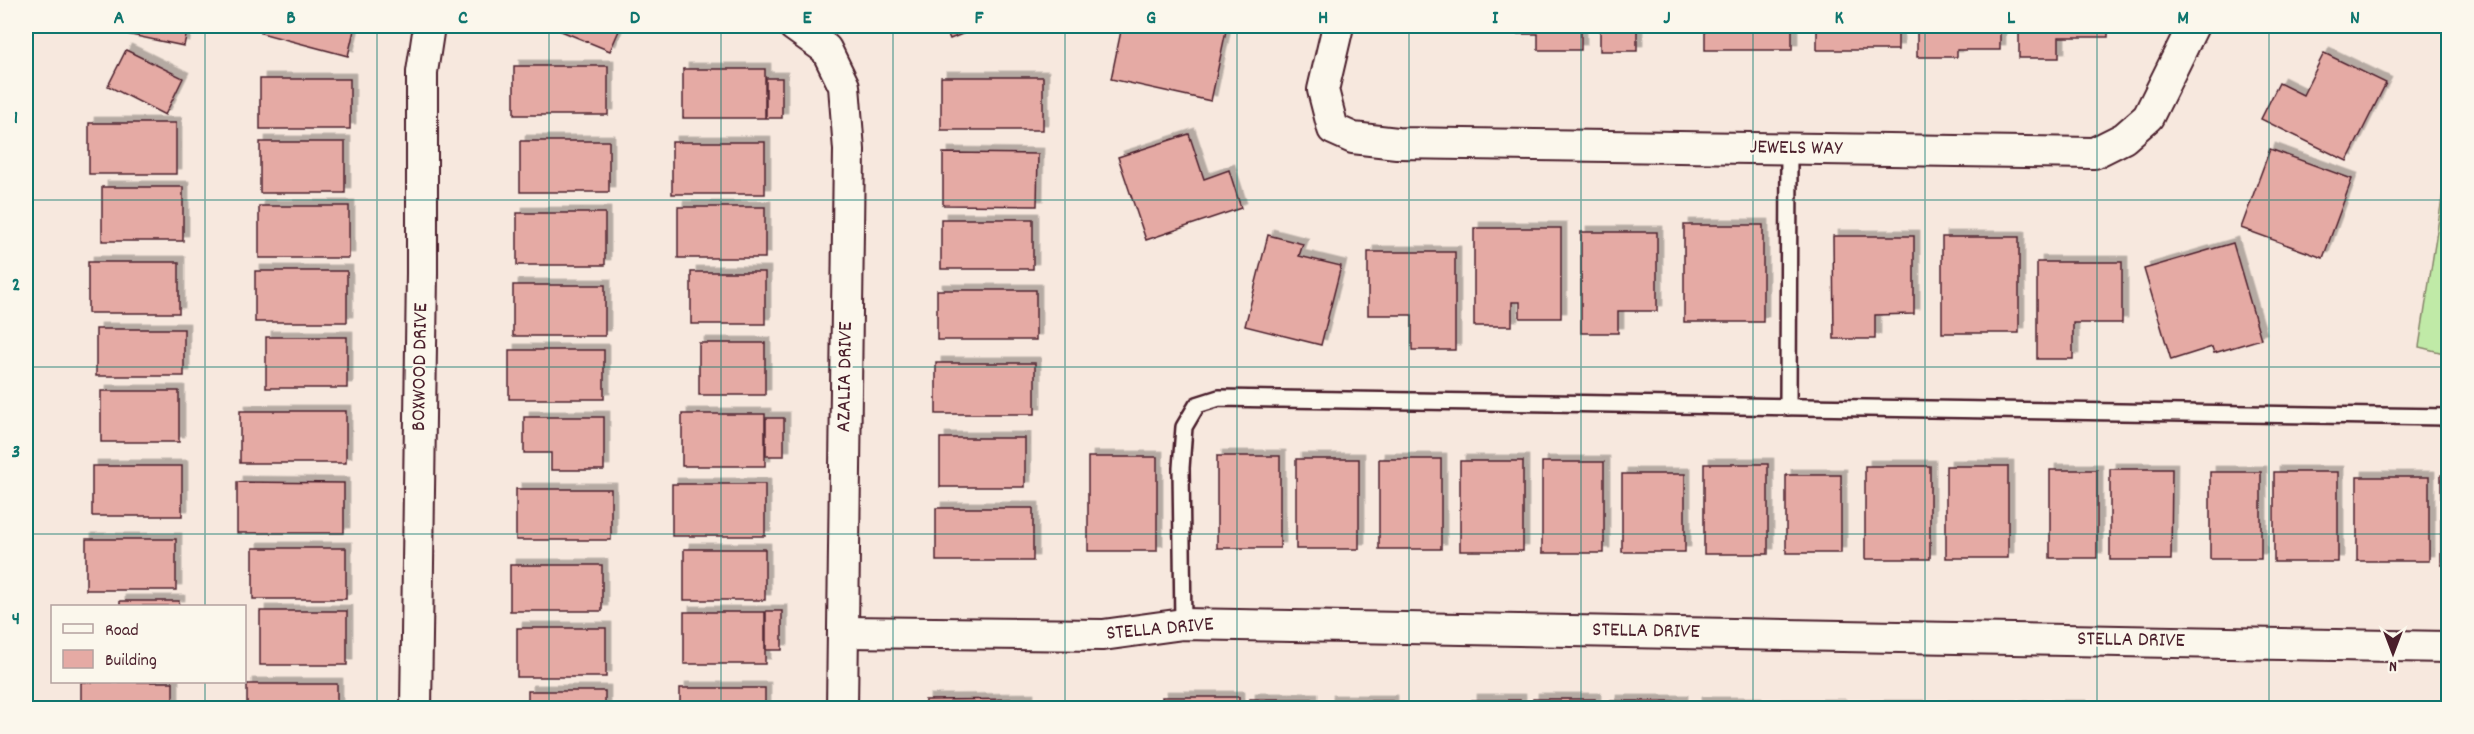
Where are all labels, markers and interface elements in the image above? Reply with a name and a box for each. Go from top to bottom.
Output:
text: A [114,5,125,33]
text: B [286,5,296,33]
text: C [458,5,468,33]
text: D [630,5,641,33]
text: E [802,5,812,33]
text: F [975,5,985,33]
text: G [1146,5,1156,33]
text: H [1318,5,1328,33]
text: I [1492,5,1499,33]
text: J [1663,5,1671,33]
text: K [1834,5,1844,33]
text: L [2007,5,2016,33]
text: M [2177,5,2189,33]
text: N [2350,5,2360,33]
text: 1 [14,105,18,133]
street label: JEWELS WAY [1749,133,1844,165]
text: 2 [12,272,20,300]
street label: BOXWOOD DRIVE [405,302,437,431]
street label: AZALIA DRIVE [830,321,862,433]
text: 3 [12,439,20,467]
legend [51,605,246,683]
text: 4 [12,606,20,634]
street label: STELLA DRIVE [1105,610,1215,650]
street label: STELLA DRIVE [1592,616,1701,648]
text: Road [105,619,139,644]
north arrow [2363,623,2423,683]
street label: STELLA DRIVE [2077,625,2186,657]
text: Building [105,649,157,674]
text: N [2389,654,2397,677]

